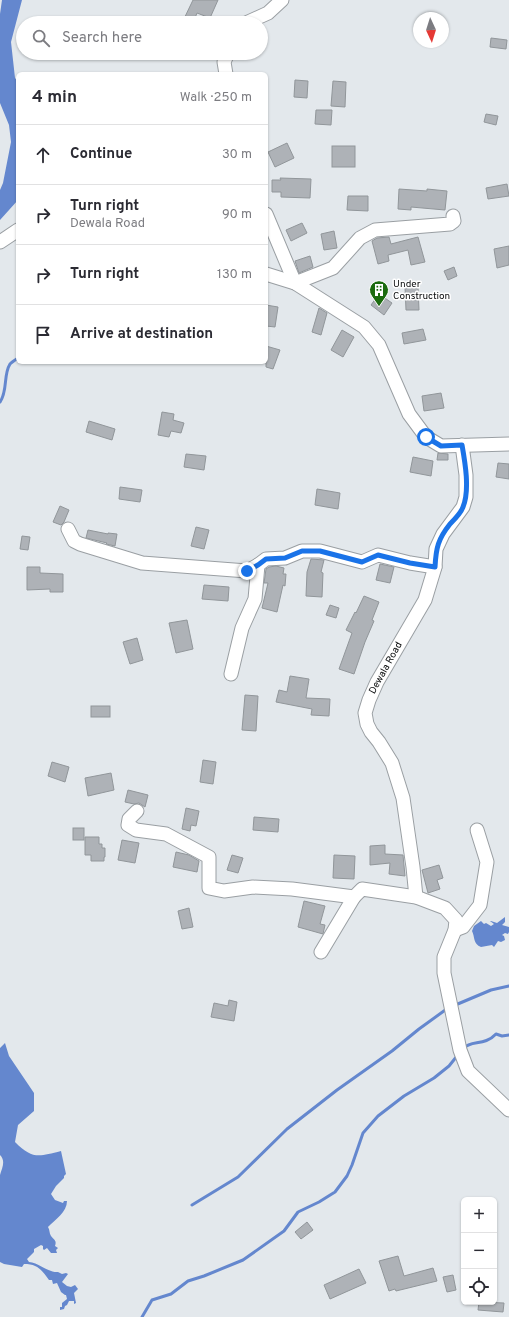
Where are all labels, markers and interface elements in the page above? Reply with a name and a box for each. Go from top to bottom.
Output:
north arrow [413,12,449,48]
search box [16,16,268,60]
icon: search [30,27,52,49]
text: Search here [62,29,142,48]
text: 4 min [32,87,77,109]
text: Walk · 250 m [180,90,252,106]
icon: ahead [32,144,54,166]
text: Continue [70,145,132,164]
text: 30 m [222,147,252,163]
text: Turn right [70,197,139,216]
icon: right [32,204,54,226]
text: 90 m [222,207,252,223]
text: Dewala Road [70,216,145,232]
icon: right [32,264,54,286]
text: Turn right [70,265,139,284]
text: 130 m [217,267,252,283]
place label: Under Construction [393,278,450,303]
building icon: Under Construction [368,279,390,307]
icon: arrive [32,324,54,346]
text: Arrive at destination [70,325,213,344]
route start [417,428,435,446]
route end [238,562,256,580]
street label: Dewala Road [366,640,406,696]
map controls [461,1197,497,1305]
button: + [461,1197,497,1233]
button: − [461,1233,497,1269]
button: locate [461,1269,497,1305]

